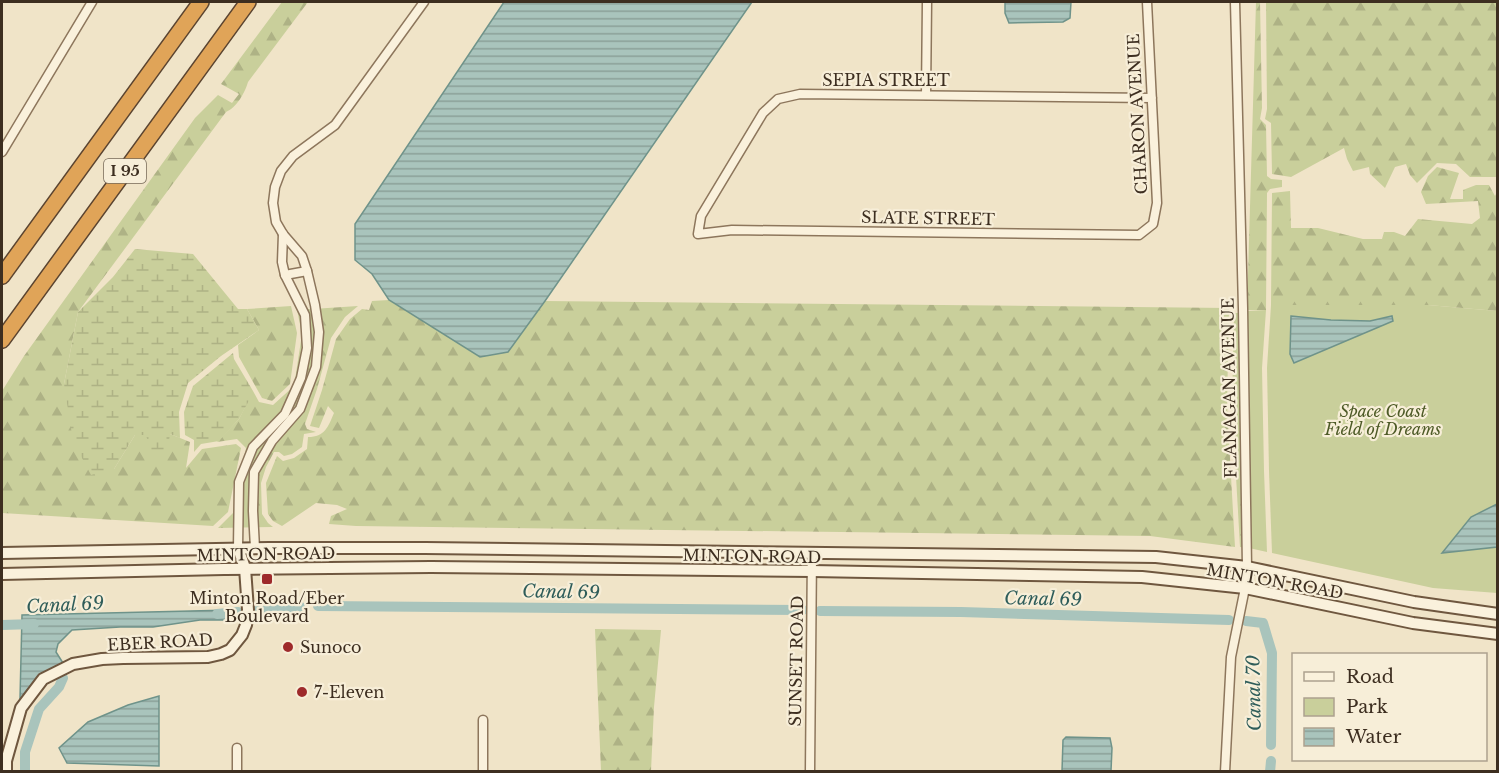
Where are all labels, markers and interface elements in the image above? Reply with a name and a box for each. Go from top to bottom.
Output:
street label: CHARON AVENUE [1123,33,1151,195]
street label: SEPIA STREET [822,70,950,90]
road number: I 95 [104,159,146,183]
street label: SLATE STREET [861,207,995,229]
street label: FLANAGAN AVENUE [1217,298,1241,478]
park label: Space Coast Field of Dreams [1324,401,1441,439]
street label: MINTON ROAD [197,543,335,565]
street label: MINTON ROAD [683,545,821,567]
street label: MINTON ROAD [1205,559,1345,603]
marker: Minton Road/Eber Boulevard [260,572,274,586]
water label: Canal 69 [522,580,600,604]
water label: Canal 69 [1004,587,1082,611]
place label: Minton Road/Eber Boulevard [190,588,345,626]
water label: Canal 69 [26,592,104,618]
street label: SUNSET ROAD [785,595,807,727]
street label: EBER ROAD [107,629,213,655]
place label: Sunoco [300,637,362,657]
marker: Sunoco [281,640,295,654]
legend [1292,653,1487,761]
water label: Canal 70 [1242,655,1266,731]
text: Road [1346,666,1394,688]
place label: 7-Eleven [314,682,384,702]
marker: 7-Eleven [295,685,309,699]
text: Park [1346,696,1388,718]
text: Water [1345,726,1402,748]

